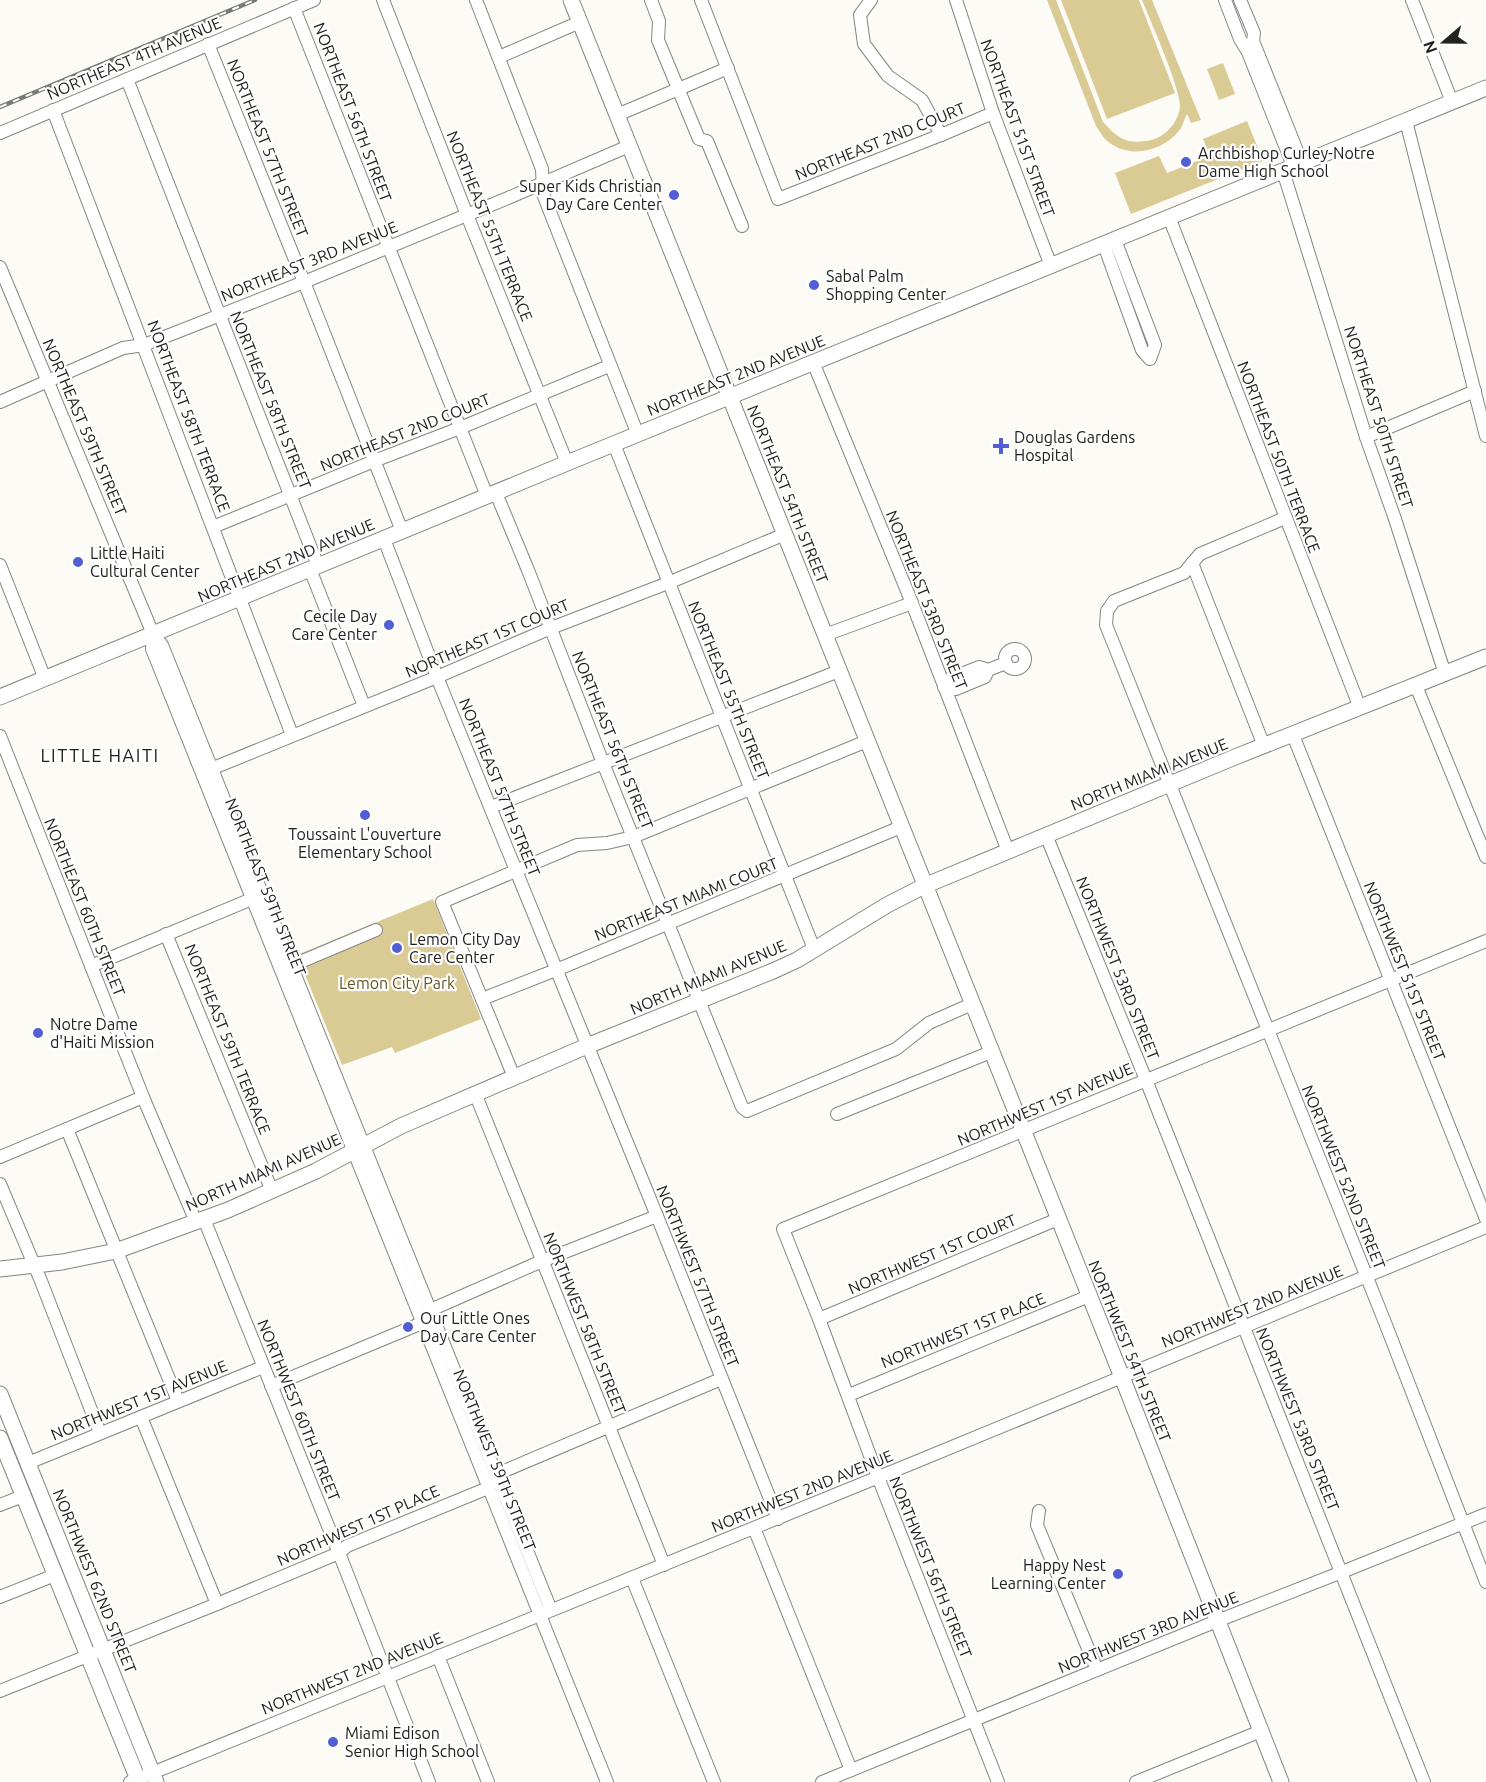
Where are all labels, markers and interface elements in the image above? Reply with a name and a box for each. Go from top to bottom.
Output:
north arrow [1414,12,1474,72]
street label: NORTHEAST 4TH AVENUE [44,13,224,103]
street label: NORTHEAST 56TH STREET [310,20,396,204]
street label: NORTHEAST 51ST STREET [977,37,1059,219]
text: N [1419,38,1440,56]
street label: NORTHEAST 57TH STREET [224,56,312,240]
street label: NORTHEAST 2ND COURT [792,99,968,183]
street label: NORTHEAST 55TH TERRACE [443,128,537,324]
place label: Archbishop Curley-Notre Dame High School [1198,144,1375,180]
marker: Archbishop Curley-Notre Dame High School [1179,155,1193,169]
place label: Super Kids Christian Day Care Center [519,177,662,213]
marker: Super Kids Christian Day Care Center [667,188,681,202]
street label: NORTHEAST 3RD AVENUE [218,217,400,305]
place label: Sabal Palm Shopping Center [826,267,946,303]
marker: Sabal Palm Shopping Center [807,278,821,292]
street label: NORTHEAST 58TH STREET [227,308,315,492]
street label: NORTHEAST 58TH TERRACE [144,318,234,514]
street label: NORTHEAST 50TH STREET [1341,324,1417,510]
street label: NORTHEAST 2ND AVENUE [645,331,828,419]
street label: NORTHEAST 59TH STREET [40,336,131,518]
street label: NORTHEAST 50TH TERRACE [1234,359,1324,555]
street label: NORTHEAST 2ND COURT [317,390,493,474]
street label: NORTHEAST 54TH STREET [744,402,832,586]
place label: Douglas Gardens Hospital [1014,428,1135,464]
marker: Douglas Gardens Hospital [992,437,1010,455]
street label: NORTHEAST 53RD STREET [883,508,971,692]
street label: NORTHEAST 2ND AVENUE [195,515,377,605]
place label: Little Haiti Cultural Center [90,544,199,580]
marker: Little Haiti Cultural Center [71,555,85,569]
street label: NORTHEAST 1ST COURT [402,595,572,681]
street label: NORTHEAST 55TH STREET [685,598,773,782]
place label: Cecile Day Care Center [291,607,377,643]
marker: Cecile Day Care Center [382,618,396,632]
street label: NORTHEAST 56TH STREET [569,648,657,832]
street label: NORTHEAST 57TH STREET [456,695,544,879]
street label: NORTH MIAMI AVENUE [1068,734,1230,814]
district label: LITTLE HAITI [40,745,160,765]
street label: NORTHEAST 59TH STREET [222,795,310,979]
marker: Toussaint L'ouverture Elementary School [358,808,372,822]
street label: NORTHEAST 60TH STREET [41,815,129,999]
place label: Toussaint L'ouverture Elementary School [288,825,442,861]
street label: NORTHEAST MIAMI COURT [592,854,781,944]
street label: NORTHWEST 53RD STREET [1073,874,1163,1062]
street label: NORTHWEST 51ST STREET [1361,879,1449,1063]
place label: Lemon City Day Care Center [409,930,521,966]
street label: NORTH MIAMI AVENUE [627,936,789,1018]
street label: NORTHEAST 59TH TERRACE [181,941,275,1137]
marker: Lemon City Day Care Center [390,941,404,955]
park label: Lemon City Park [339,974,455,992]
place label: Notre Dame d'Haiti Mission [50,1015,154,1051]
marker: Notre Dame d'Haiti Mission [31,1026,45,1040]
street label: NORTHWEST 1ST AVENUE [955,1059,1135,1149]
street label: NORTHWEST 52ND STREET [1299,1082,1389,1272]
street label: NORTH MIAMI AVENUE [183,1130,343,1214]
street label: NORTHWEST 57TH STREET [653,1183,743,1370]
street label: NORTHWEST 1ST COURT [845,1210,1019,1298]
street label: NORTHWEST 58TH STREET [540,1230,630,1417]
street label: NORTHWEST 54TH STREET [1085,1258,1175,1445]
street label: NORTHWEST 2ND AVENUE [1159,1261,1345,1351]
street label: NORTHWEST 1ST PLACE [878,1289,1048,1371]
place label: Our Little Ones Day Care Center [420,1309,536,1345]
street label: NORTHWEST 60TH STREET [254,1317,344,1504]
marker: Our Little Ones Day Care Center [401,1320,415,1334]
street label: NORTHWEST 53RD STREET [1253,1325,1343,1513]
street label: NORTHWEST 1ST AVENUE [48,1356,230,1444]
street label: NORTHWEST 59TH STREET [450,1367,540,1554]
street label: NORTHWEST 2ND AVENUE [709,1446,895,1536]
street label: NORTHWEST 56TH STREET [886,1474,976,1661]
street label: NORTHWEST 1ST PLACE [274,1481,442,1569]
street label: NORTHWEST 62ND STREET [50,1486,140,1676]
place label: Happy Nest Learning Center [991,1556,1107,1592]
marker: Happy Nest Learning Center [1111,1567,1125,1581]
street label: NORTHWEST 3RD AVENUE [1055,1588,1241,1676]
street label: NORTHWEST 2ND AVENUE [259,1628,445,1718]
place label: Miami Edison Senior High School [345,1724,479,1760]
marker: Miami Edison Senior High School [326,1735,340,1749]

